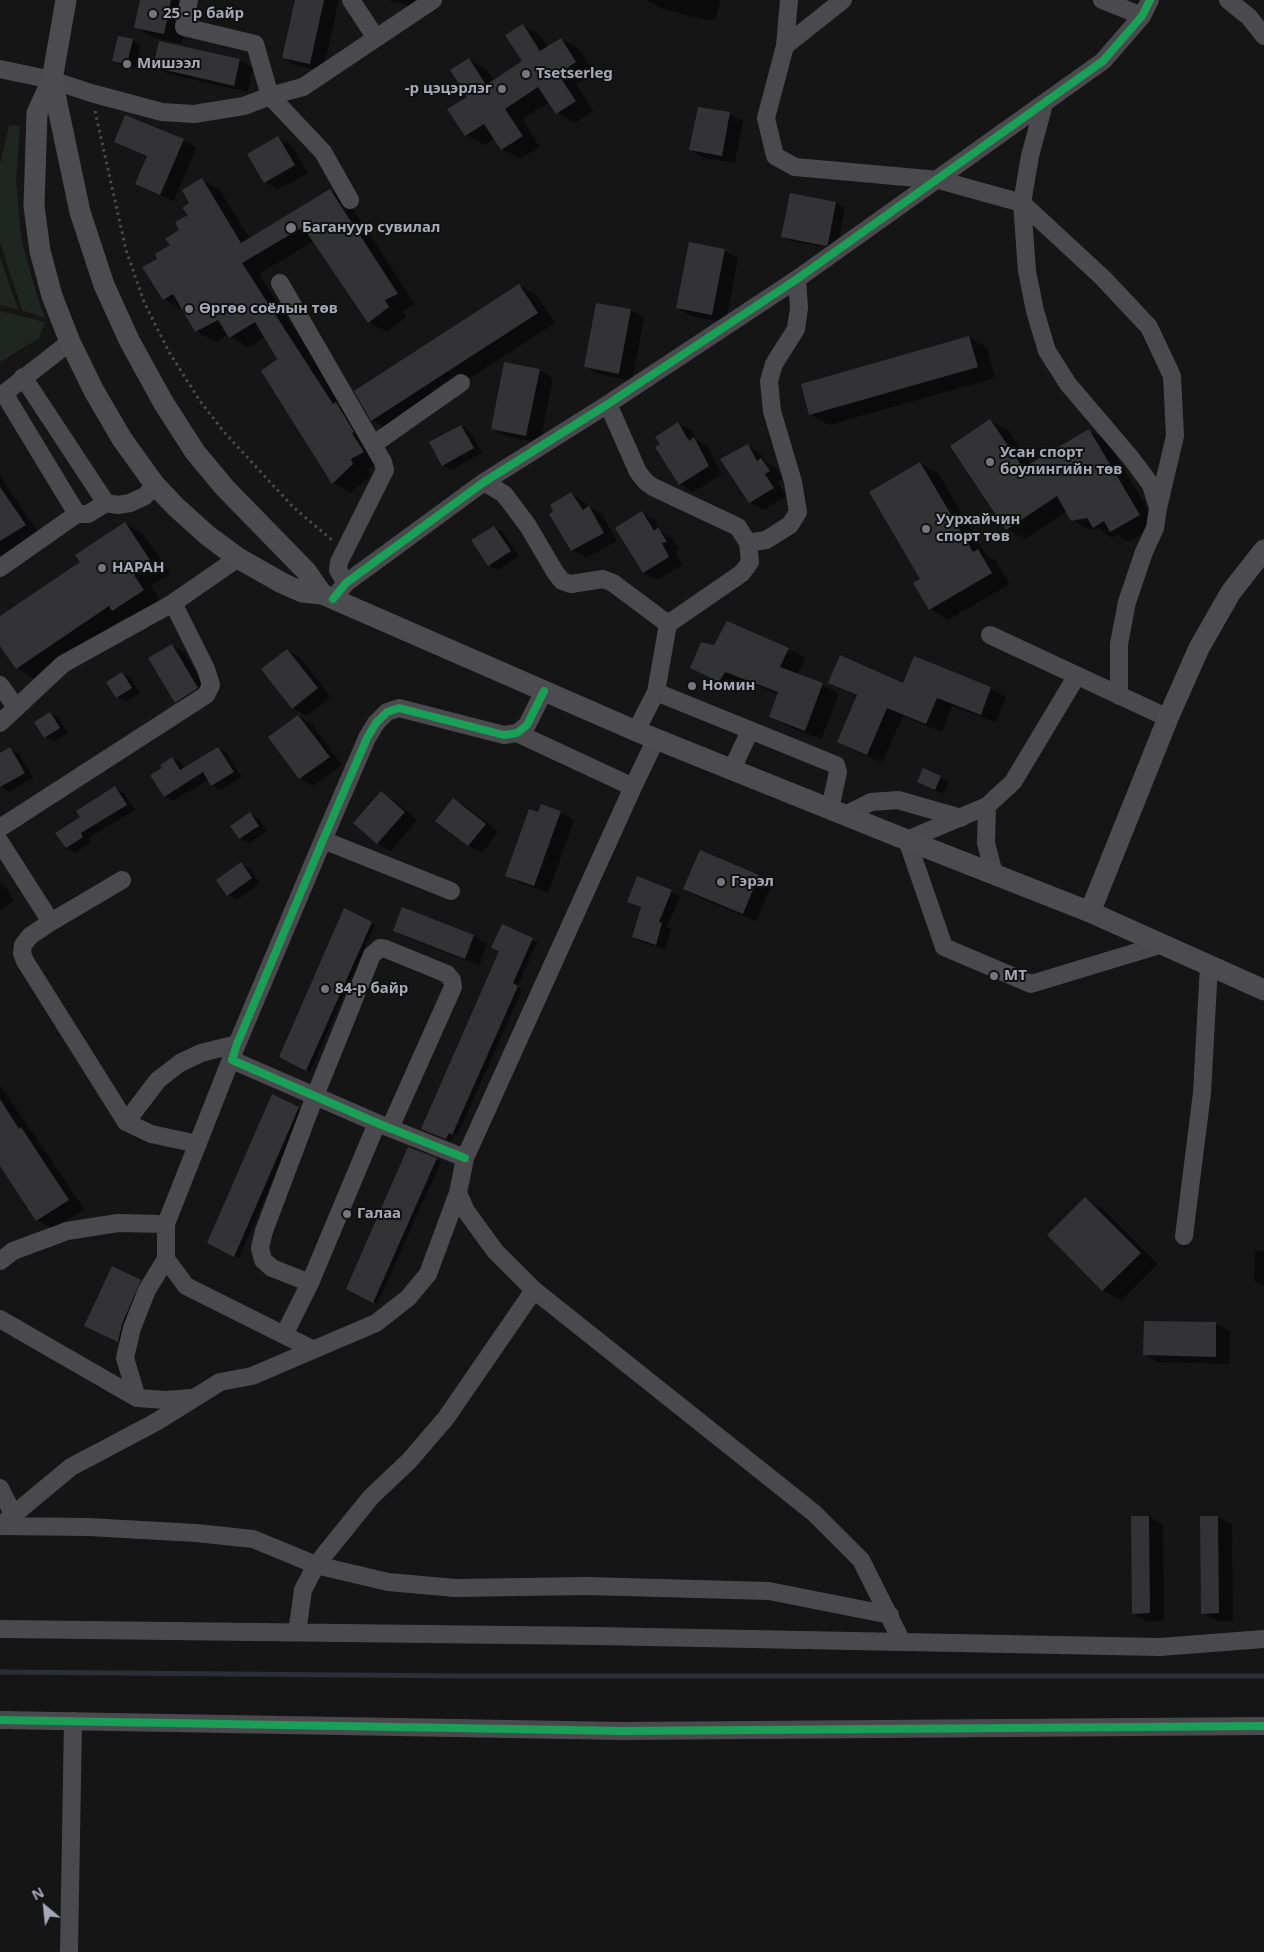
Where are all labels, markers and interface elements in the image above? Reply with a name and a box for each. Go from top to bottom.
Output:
place label: 25 - р байр [163,5,244,23]
marker: 25 - р байр [147,8,159,20]
place label: Мишээл [137,55,201,73]
marker: Мишээл [121,58,133,70]
place label: Tsetserleg [536,65,613,83]
marker: Tsetserleg [520,68,532,80]
place label: -р цэцэрлэг [405,80,492,98]
marker: -р цэцэрлэг [496,83,508,95]
place label: Багануур сувилал [302,219,440,237]
marker: Багануур сувилал [284,221,298,235]
place label: Өргөө соёлын төв [199,300,338,318]
marker: Өргөө соёлын төв [183,303,195,315]
place label: Усан спорт боулингийн төв [1000,444,1122,479]
marker: Усан спорт боулингийн төв [984,456,996,468]
place label: Уурхайчин спорт төв [936,511,1020,546]
marker: Уурхайчин спорт төв [920,523,932,535]
place label: НАРАН [112,559,164,577]
marker: НАРАН [96,562,108,574]
place label: Номин [702,677,755,695]
marker: Номин [686,680,698,692]
place label: Гэрэл [731,873,774,891]
marker: Гэрэл [715,876,727,888]
place label: МТ [1004,967,1027,985]
marker: МТ [988,970,1000,982]
place label: 84-р байр [335,980,408,998]
marker: 84-р байр [319,983,331,995]
place label: Галаа [357,1205,401,1223]
marker: Галаа [341,1208,353,1220]
north arrow [20,1882,70,1932]
text: N [28,1882,47,1904]

